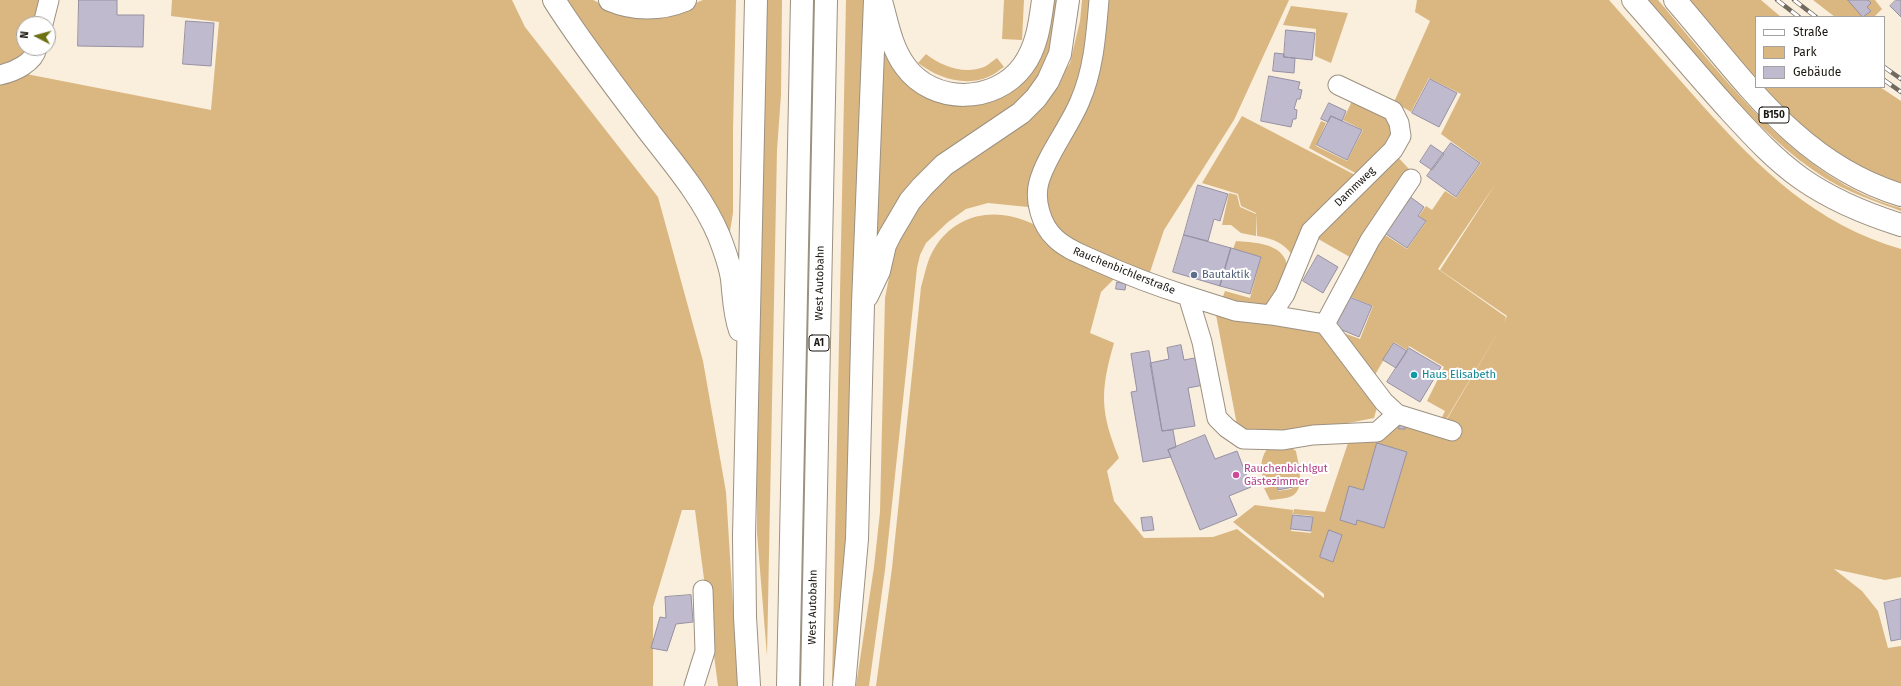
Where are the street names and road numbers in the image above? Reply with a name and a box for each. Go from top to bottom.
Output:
road number: B150 [1759,107,1789,123]
street label: Dammweg [1332,164,1378,210]
street label: Rauchenbichlerstraße [1071,244,1177,298]
street label: West Autobahn [813,245,827,321]
road number: A1 [809,335,829,351]
street label: West Autobahn [806,569,820,645]

